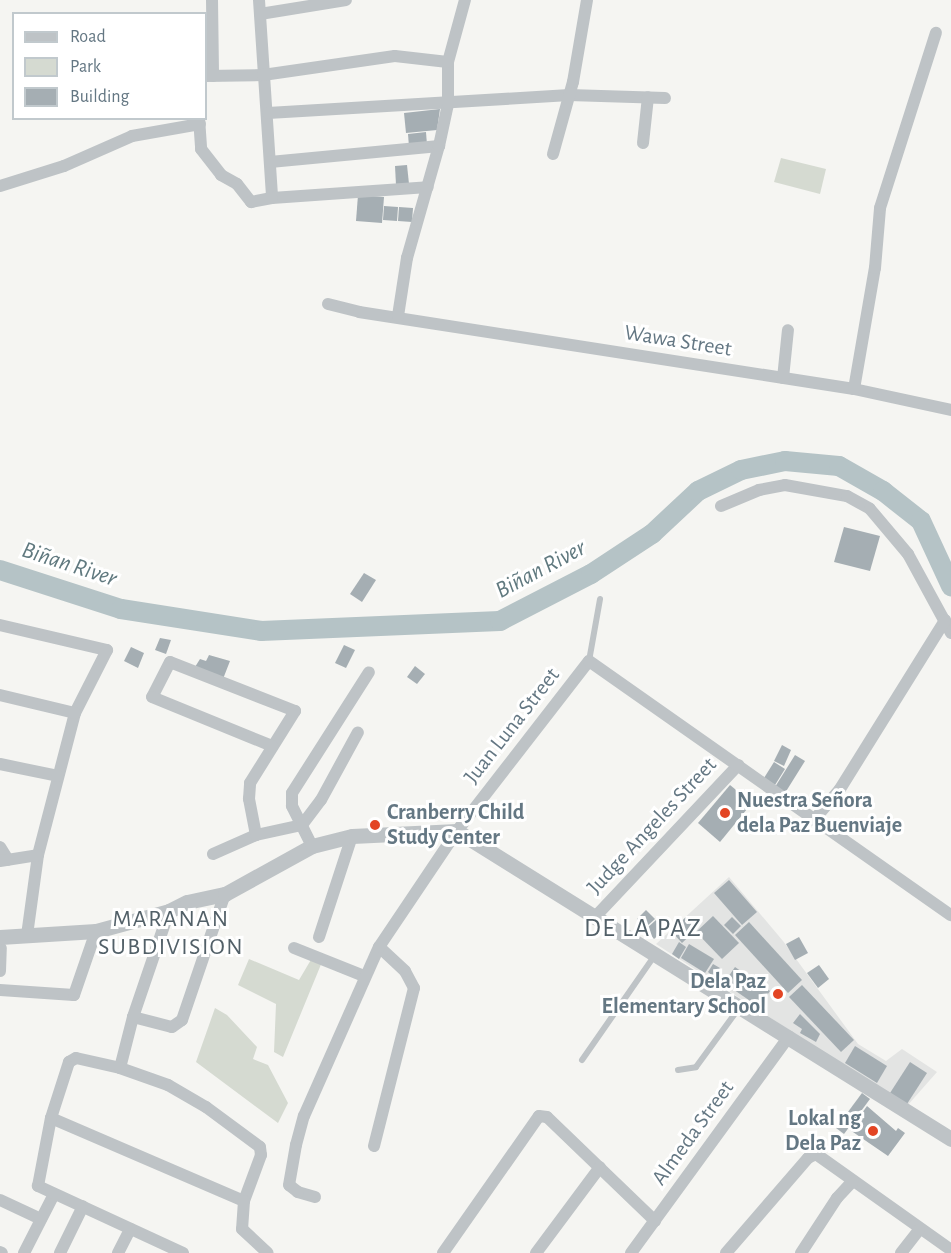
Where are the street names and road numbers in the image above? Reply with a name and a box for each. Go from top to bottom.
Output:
street label: Wawa Street [622,319,734,363]
street label: Juan Luna Street [459,663,565,789]
street label: Judge Angeles Street [582,752,722,900]
street label: Almeda Street [646,1076,740,1190]

